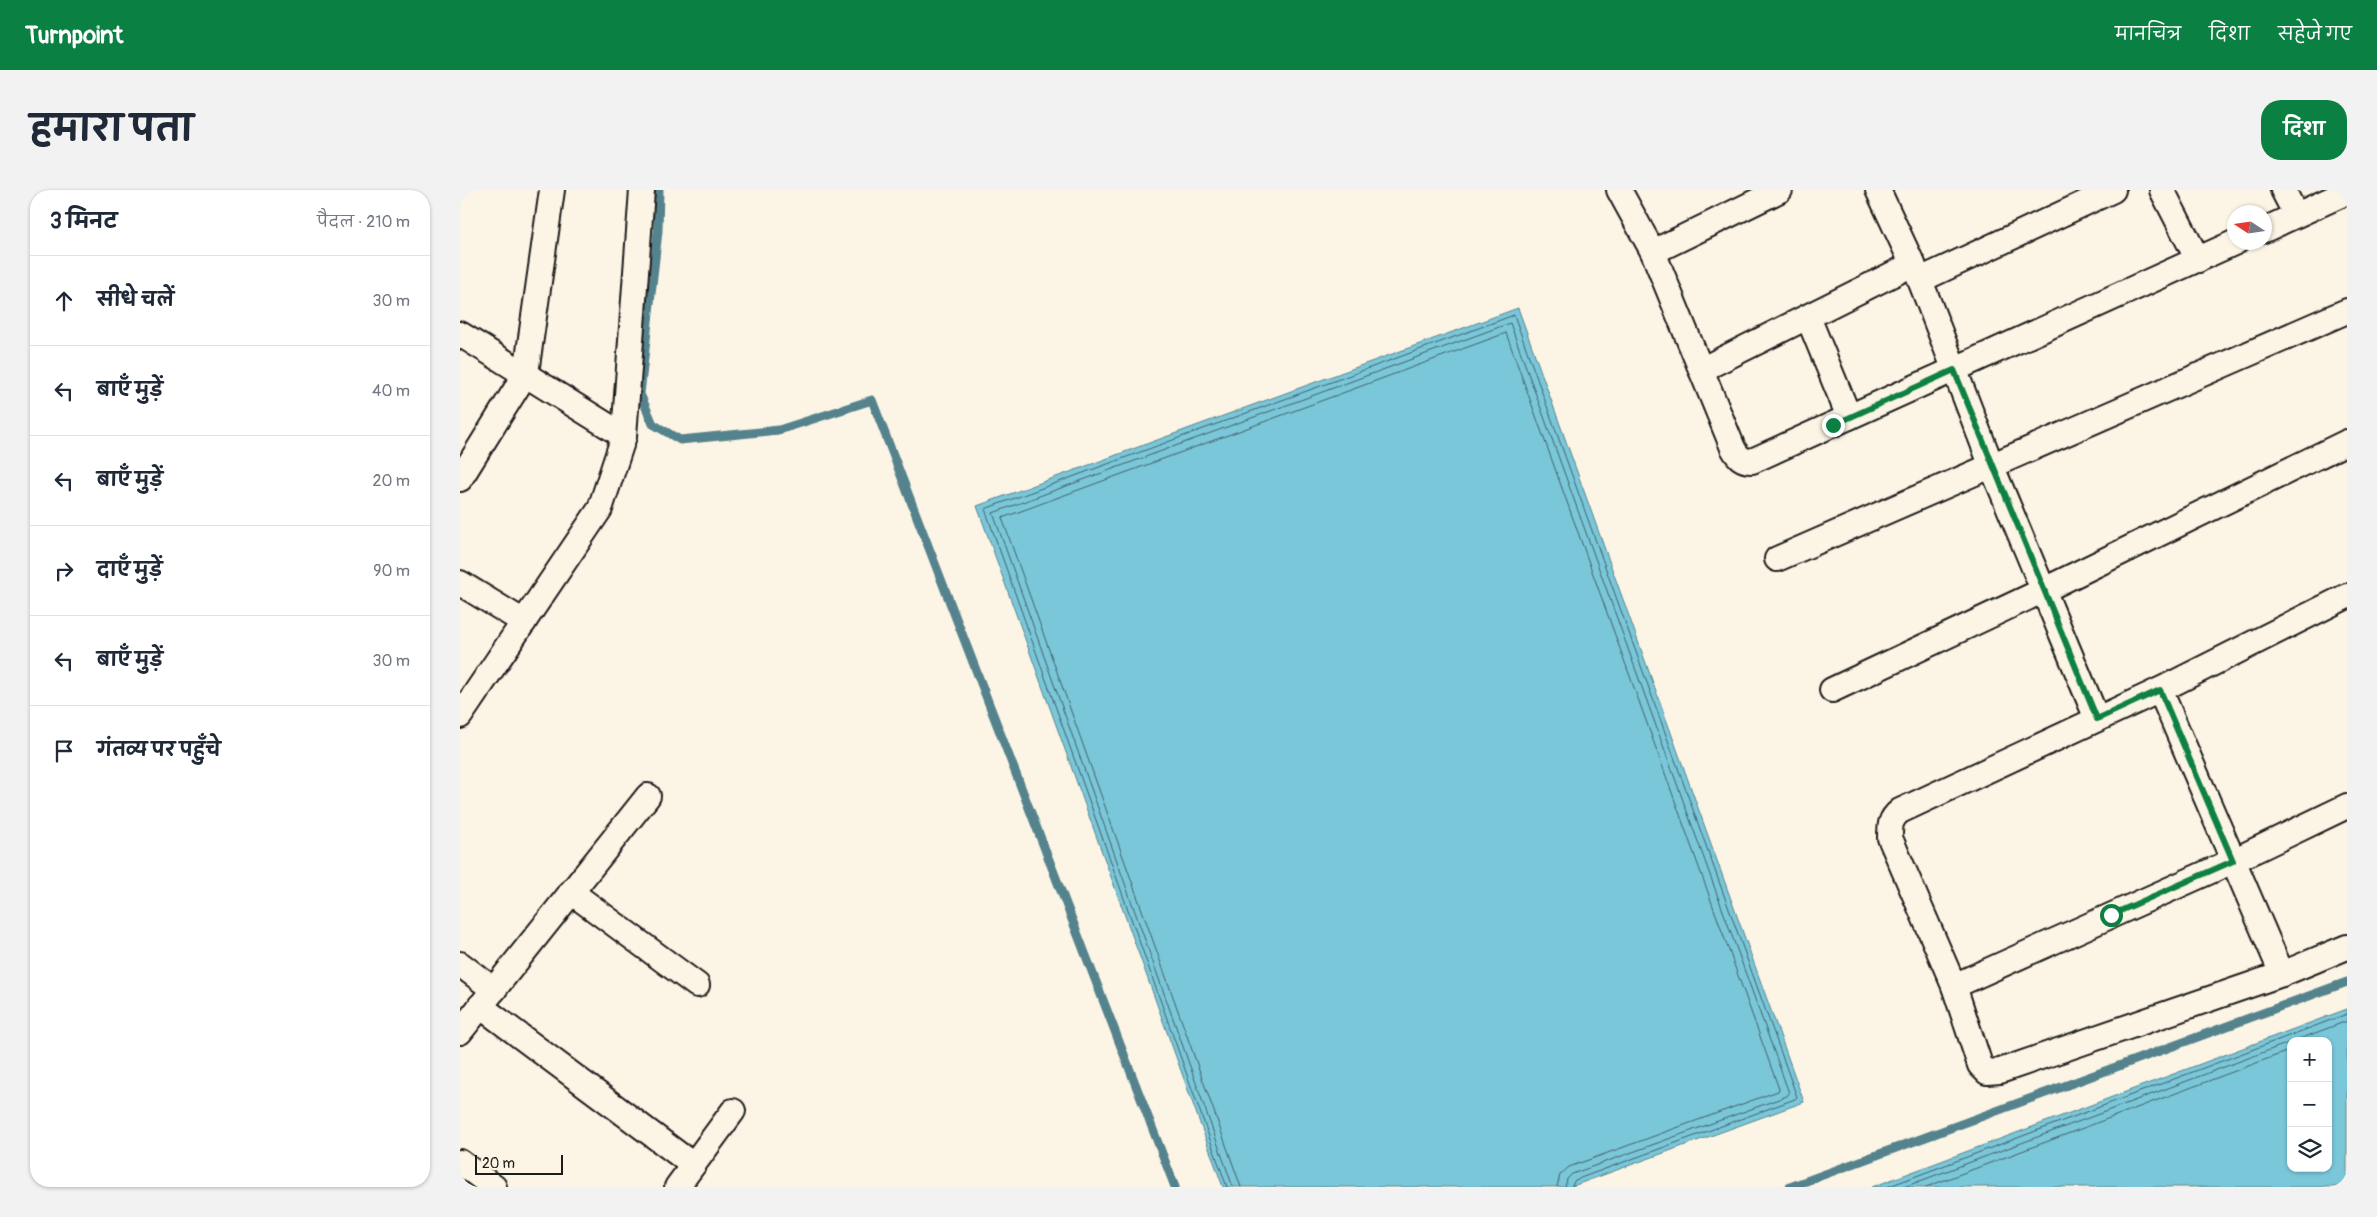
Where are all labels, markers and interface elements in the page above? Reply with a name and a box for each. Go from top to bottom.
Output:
text: Turnpoint [25,21,123,50]
text: मानचित्र [2115,23,2181,46]
text: दिशा [2209,23,2250,46]
text: सहेजे गए [2278,23,2352,46]
button: दिशा [2261,100,2347,160]
text: हमारा पता [30,107,193,151]
north arrow [2227,205,2272,250]
text: 3 मिनट [50,208,117,235]
text: पैदल · 210 m [317,212,410,232]
icon: ahead [50,287,78,315]
text: सीधे चलें [97,288,174,312]
text: 30 m [372,291,410,311]
icon: left [50,377,78,405]
text: बाएँ मुड़ें [97,378,163,402]
text: 40 m [372,381,410,401]
route end [1822,414,1845,437]
icon: left [50,467,78,495]
text: बाएँ मुड़ें [97,468,163,492]
text: 20 m [372,471,410,491]
icon: right [50,557,78,585]
text: दाएँ मुड़ें [97,558,162,582]
text: 90 m [373,561,410,581]
icon: left [50,647,78,675]
text: बाएँ मुड़ें [97,648,163,672]
text: 30 m [372,651,410,671]
icon: arrive [50,737,78,765]
text: गंतव्य पर पहुँचे [97,738,221,762]
route start [2100,904,2123,927]
map controls [2287,1037,2332,1172]
button: + [2287,1037,2332,1082]
button: − [2287,1082,2332,1127]
button: layers [2287,1127,2332,1172]
scale bar [475,1152,562,1175]
text: 20 m [482,1155,515,1172]

